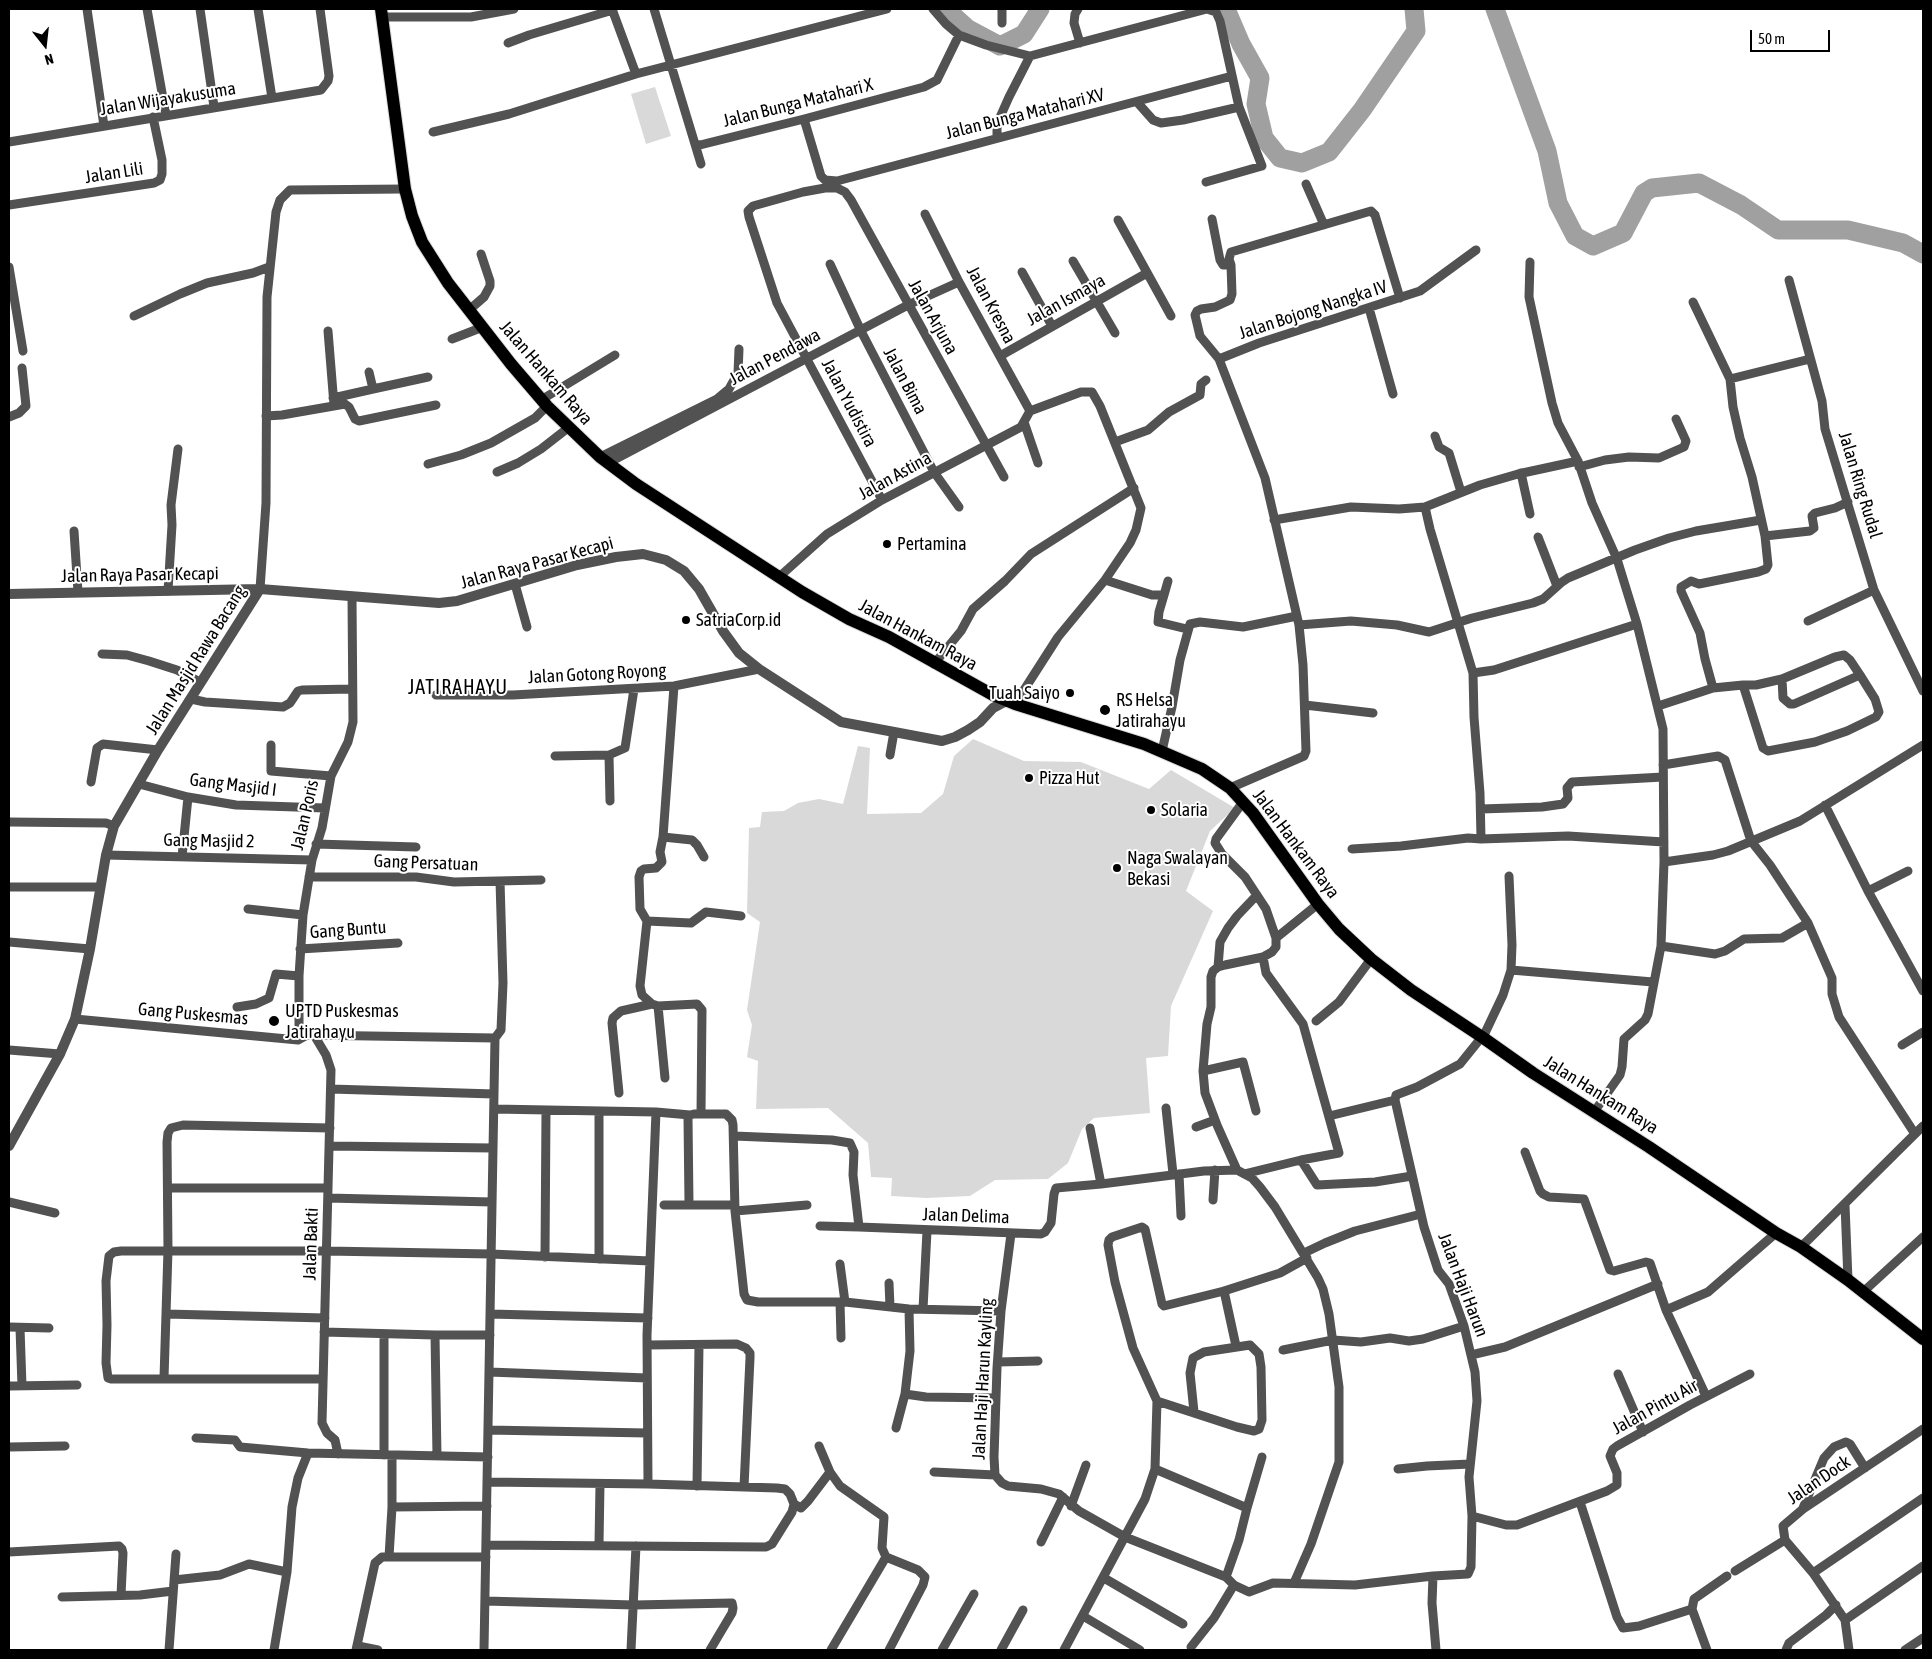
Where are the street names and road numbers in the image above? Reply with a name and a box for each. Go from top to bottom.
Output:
street label: Jalan Bunga Matahari X [721,74,875,132]
street label: Jalan Wijayakusuma [99,78,237,120]
street label: Jalan Bunga Matahari XV [944,84,1106,144]
street label: Jalan Lili [83,158,145,188]
street label: Jalan Kresna [962,263,1020,347]
street label: Jalan Ismaya [1023,270,1109,330]
street label: Jalan Arjuna [904,276,962,358]
street label: Jalan Bojong Nangka IV [1236,276,1390,344]
street label: Jalan Hankam Raya [495,317,597,429]
street label: Jalan Pendawa [726,324,824,390]
street label: Jalan Bima [878,344,932,418]
street label: Jalan Yudistira [817,355,881,451]
street label: Jalan Ring Rudal [1834,429,1886,541]
street label: Jalan Astina [855,447,935,505]
street label: Jalan Raya Pasar Kecapi [458,532,616,594]
street label: Jalan Raya Pasar Kecapi [61,563,219,587]
street label: Jalan Masjid Rawa Bacang [141,581,251,739]
street label: Jalan Hankam Raya [855,595,981,675]
street label: Jalan Gotong Royong [527,660,667,688]
street label: Gang Masjid I [188,769,278,801]
street label: Jalan Poris [286,778,324,852]
street label: Jalan Hankam Raya [1248,785,1344,903]
street label: Gang Masjid 2 [163,829,255,853]
street label: Gang Persatuan [373,850,479,876]
street label: Gang Buntu [309,917,387,943]
street label: Gang Puskesmas [137,998,249,1030]
street label: Jalan Hankam Raya [1540,1051,1662,1139]
street label: Jalan Delima [922,1204,1010,1228]
street label: Jalan Bakti [299,1207,323,1281]
street label: Jalan Haji Harun [1433,1230,1493,1340]
street label: Jalan Haji Harun Kayling [968,1298,998,1460]
street label: Jalan Pintu Air [1608,1375,1702,1439]
street label: Jalan Dock [1783,1451,1855,1509]

